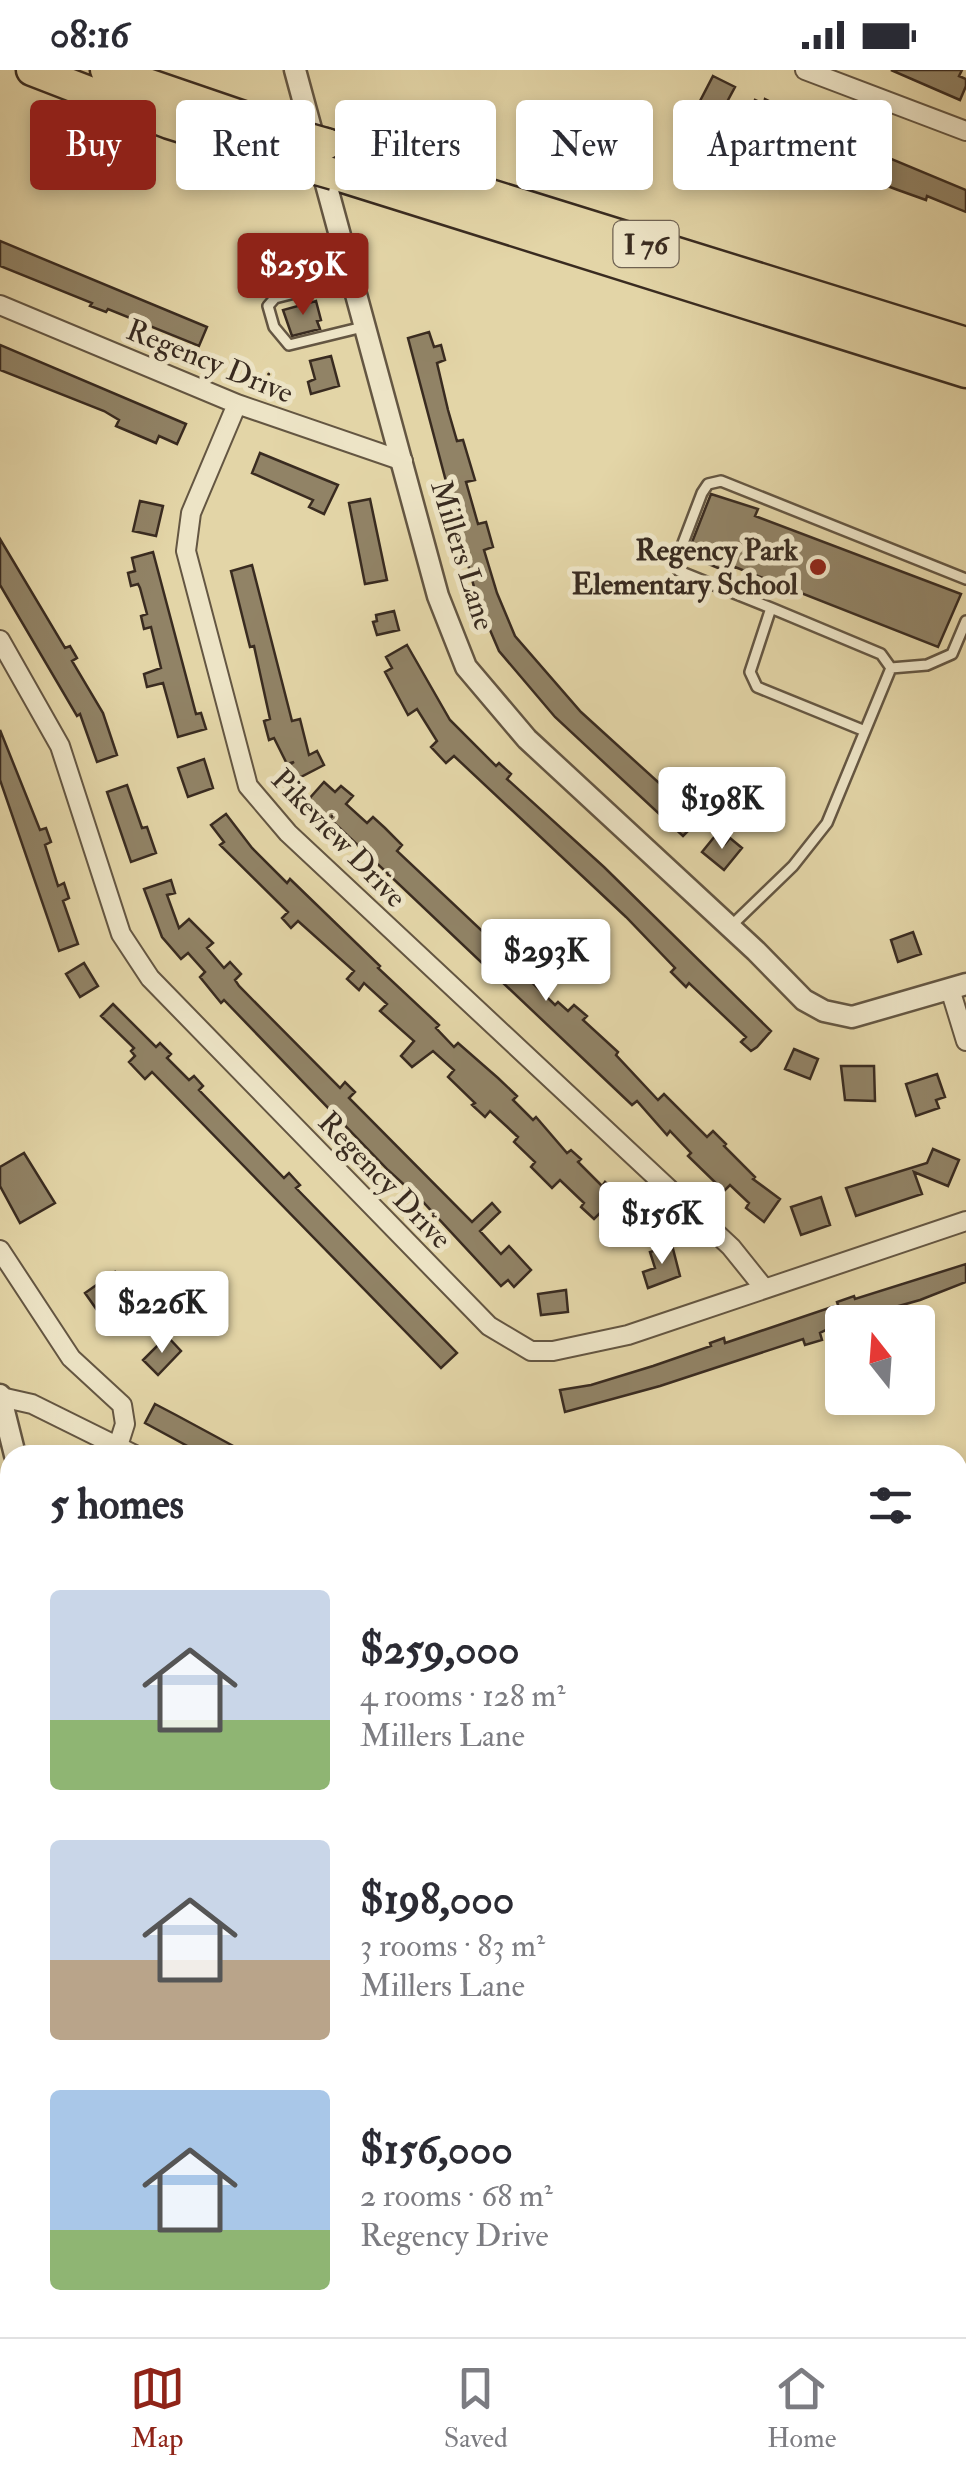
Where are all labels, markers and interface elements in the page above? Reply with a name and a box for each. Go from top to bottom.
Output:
text: 08:16 [50,11,129,59]
chip: Buy [30,100,156,190]
chip: Rent [176,100,315,190]
chip: Filters [335,100,496,190]
chip: New [516,100,653,190]
chip: Apartment [673,100,892,190]
road number: I 76 [614,221,678,267]
pin: $259K [233,233,373,318]
text: $259K [259,245,347,285]
street label: Regency Drive [121,311,299,412]
street label: Millers Lane [422,476,503,635]
place label: Regency Park Elementary School [572,532,799,603]
marker: Regency Park Elementary School [807,556,829,578]
street label: Pikeview Drive [263,761,414,915]
pin: $198K [652,767,792,852]
text: $198K [680,779,764,819]
pin: $293K [476,919,616,1004]
text: $293K [503,931,589,971]
street label: Regency Drive [310,1104,459,1257]
pin: $156K [592,1182,732,1267]
text: $156K [621,1194,703,1234]
pin: $226K [92,1271,232,1356]
text: $226K [117,1283,207,1323]
north arrow [825,1305,935,1415]
map controls [825,1305,935,1415]
icon: filters [863,1478,918,1533]
text: 5 homes [50,1479,184,1531]
text: $259,000 [360,1624,520,1676]
icon: home [130,1630,250,1750]
text: 4 rooms · 128 m² [360,1676,565,1716]
text: Millers Lane [360,1716,525,1756]
text: $198,000 [360,1874,514,1926]
icon: home [130,1880,250,2000]
text: 3 rooms · 83 m² [360,1926,545,1966]
text: Millers Lane [360,1966,525,2006]
text: $156,000 [360,2124,513,2176]
icon: home [130,2130,250,2250]
text: 2 rooms · 68 m² [360,2176,553,2216]
text: Regency Drive [360,2216,549,2256]
tab: Map [130,2361,185,2456]
tab: Saved [444,2361,508,2456]
tab: Home [767,2361,836,2456]

